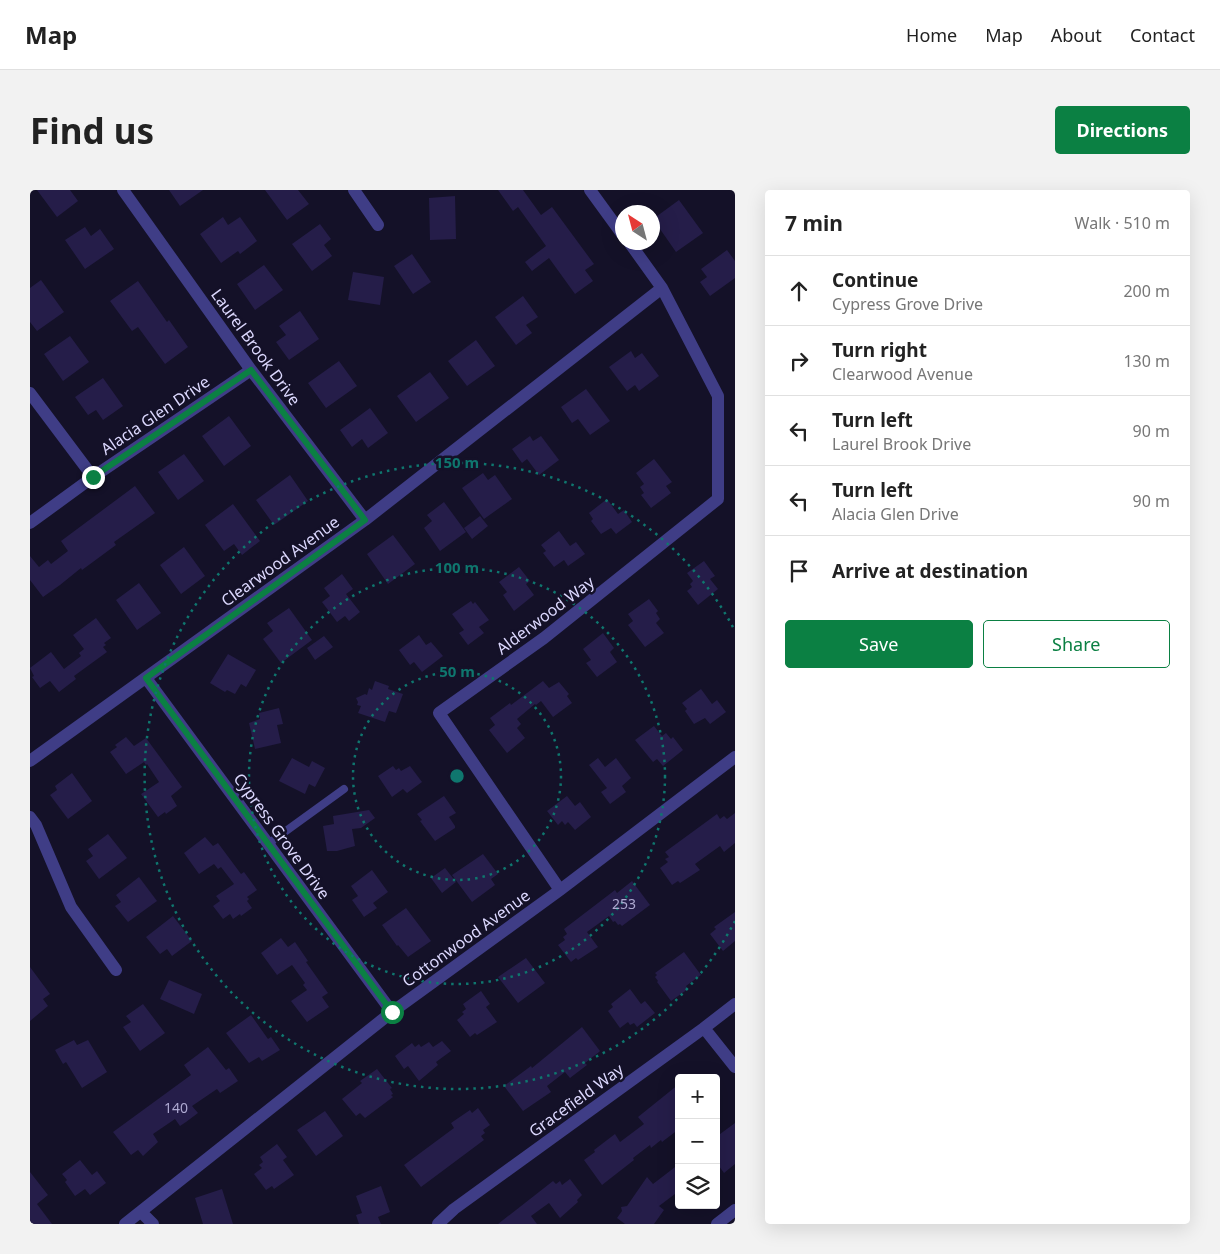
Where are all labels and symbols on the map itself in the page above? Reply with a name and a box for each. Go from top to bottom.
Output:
north arrow [615,205,660,250]
street label: Laurel Brook Drive [206,284,306,410]
street label: Alacia Glen Drive [96,370,214,460]
text: 150 m [435,452,479,472]
route end [82,466,105,489]
street label: Clearwood Avenue [217,511,343,611]
text: 100 m [435,557,479,577]
street label: Alderwood Way [491,570,599,659]
text: 50 m [439,661,475,681]
centre of rings [448,767,466,785]
street label: Cypress Grove Drive [229,768,335,904]
street label: Cottonwood Avenue [398,884,534,992]
house number: 253 [612,894,636,913]
route start [381,1001,404,1024]
street label: Gracefield Way [524,1058,628,1142]
house number: 140 [164,1098,188,1117]

